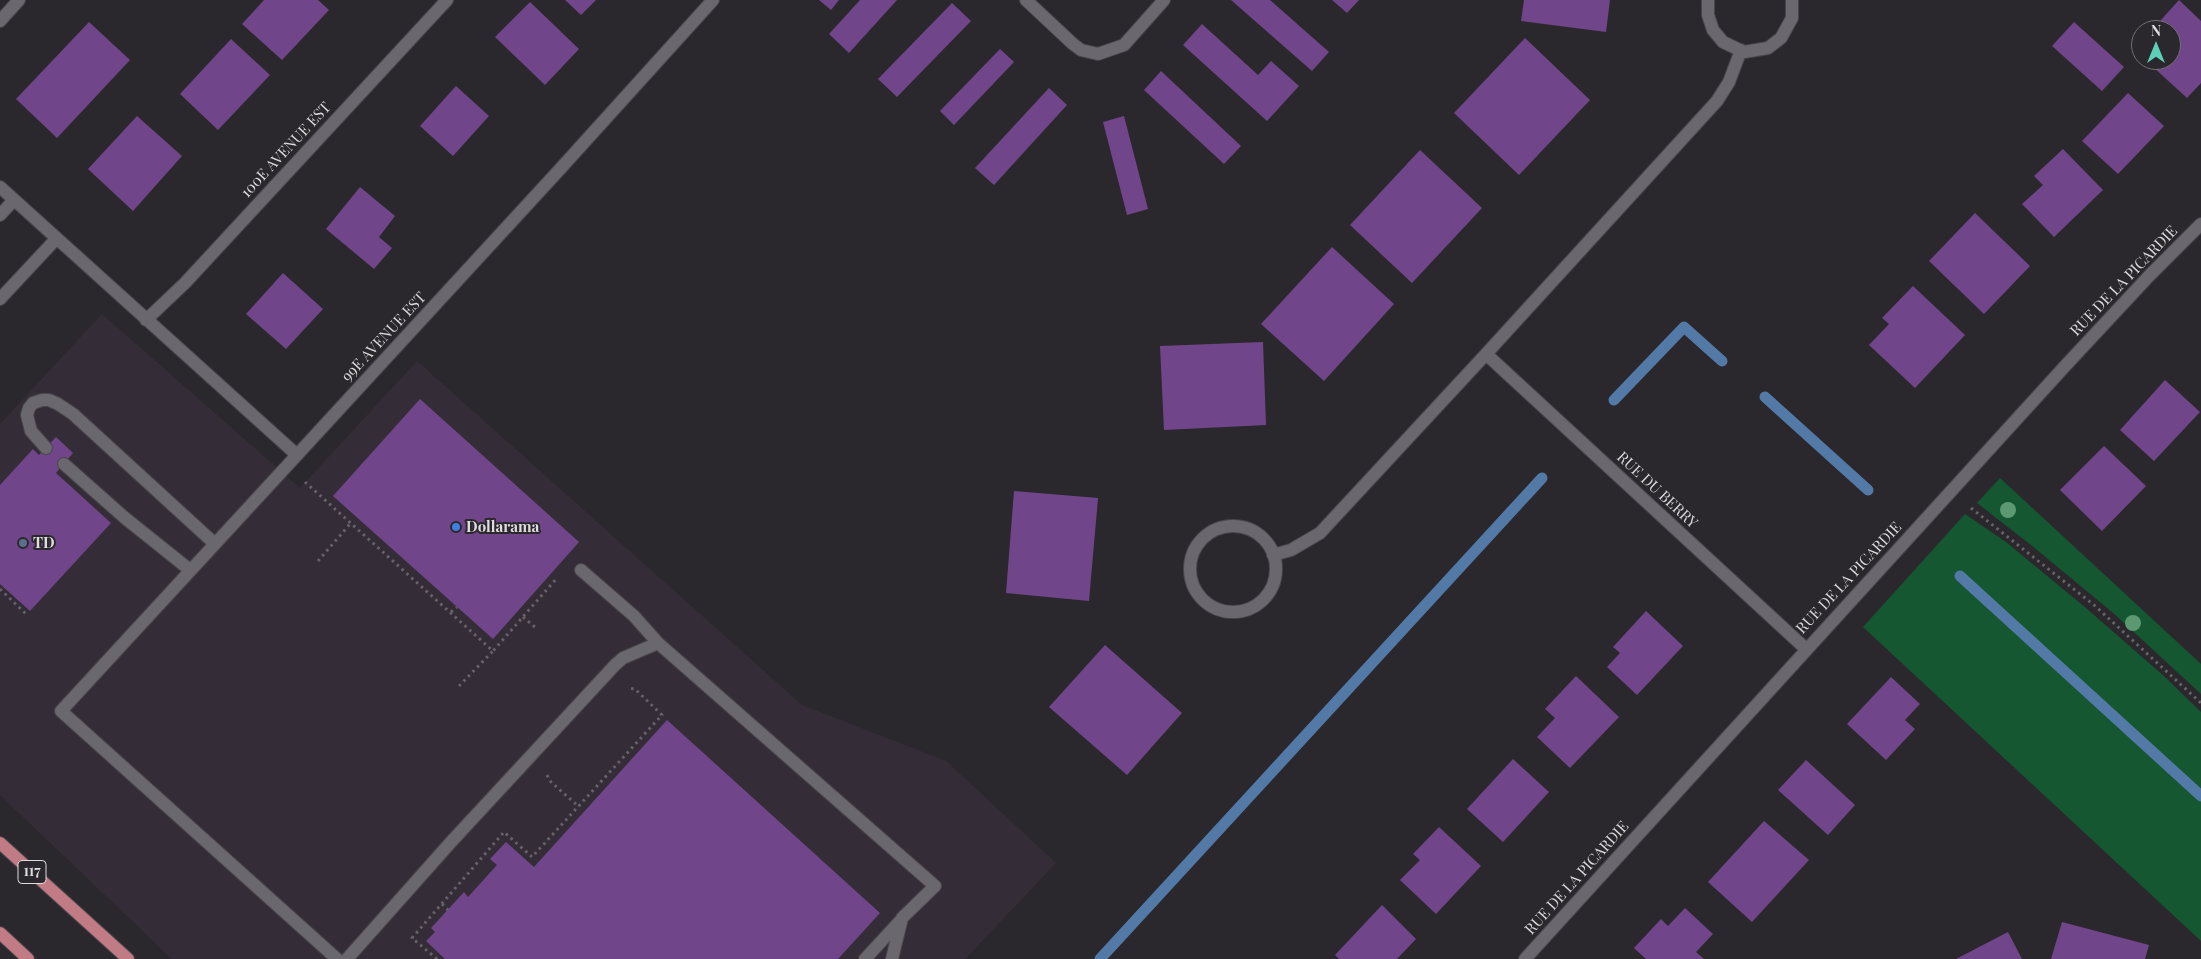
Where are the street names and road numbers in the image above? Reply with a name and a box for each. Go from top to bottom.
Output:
street label: 100E AVENUE EST [237,99,335,201]
street label: RUE DE LA PICARDIE [2067,222,2181,340]
street label: 99E AVENUE EST [338,289,430,385]
street label: RUE DU BERRY [1613,448,1701,532]
street label: RUE DE LA PICARDIE [1793,518,1905,638]
street label: RUE DE LA PICARDIE [1521,818,1633,938]
road number: 117 [18,860,46,884]

